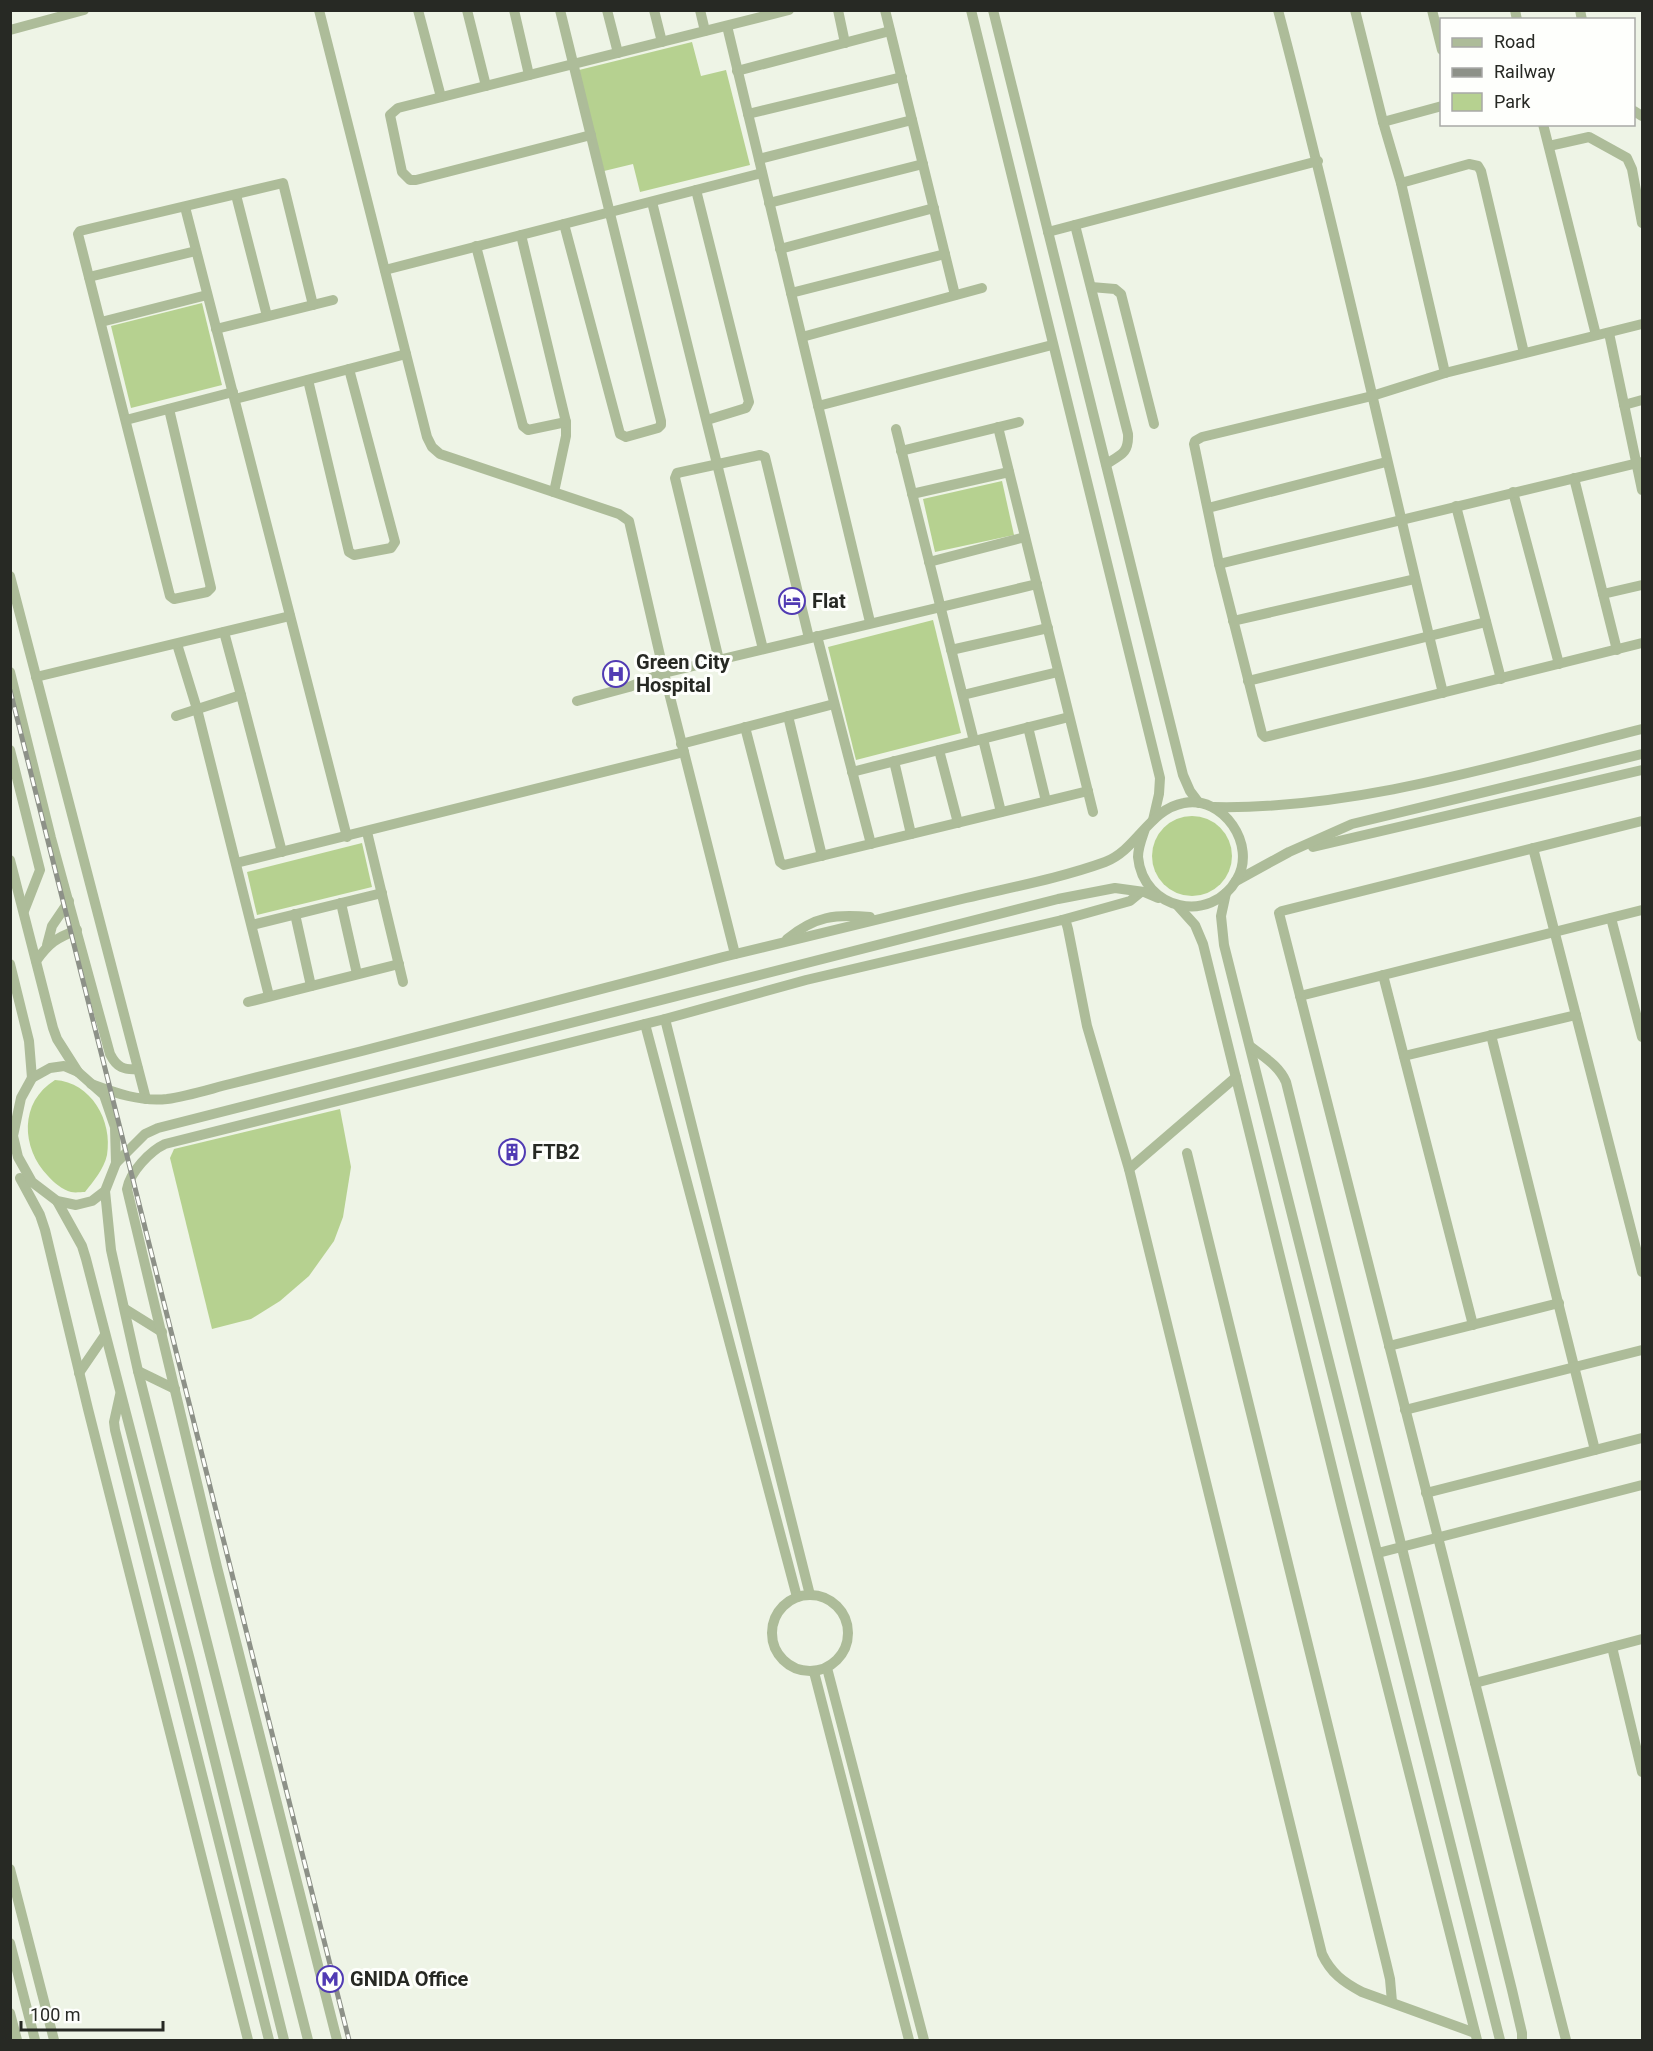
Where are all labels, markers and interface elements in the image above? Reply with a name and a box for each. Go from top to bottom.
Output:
legend [1440,18,1635,126]
text: Road [1494,31,1535,52]
text: Railway [1494,61,1556,82]
text: Park [1494,91,1531,112]
hotel icon: Flat [777,586,807,616]
place label: Flat [812,589,846,613]
place label: Green City Hospital [636,650,731,697]
hospital icon: Green City Hospital [601,659,631,689]
building icon: FTB2 [497,1137,527,1167]
place label: FTB2 [532,1140,580,1164]
metro station icon: GNIDA Office [315,1964,345,1994]
place label: GNIDA Office [350,1967,469,1991]
scale bar [21,1994,164,2032]
text: 100 m [30,2004,81,2025]

